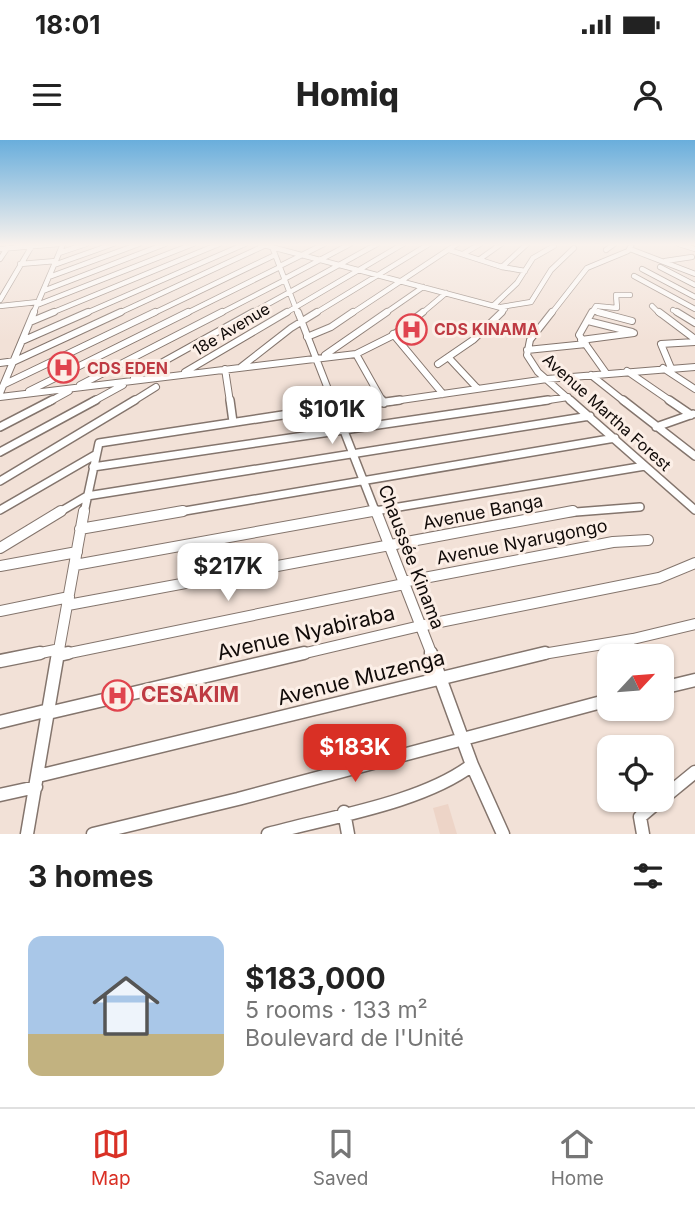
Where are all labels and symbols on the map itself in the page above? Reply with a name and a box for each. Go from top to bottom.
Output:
street label: 18e Avenue [189,298,273,360]
hospital icon: CDS KINAMA [394,312,428,346]
place label: CDS KINAMA [434,319,539,339]
street label: Avenue Martha Forest [539,349,675,475]
hospital icon: CDS EDEN [47,351,81,385]
place label: CDS EDEN [87,358,168,378]
pin: $101K [283,386,381,446]
street label: Chaussée Kinama [374,482,449,632]
street label: Avenue Banga [421,490,545,533]
street label: Avenue Nyarugongo [435,515,609,568]
pin: $217K [179,544,277,603]
street label: Avenue Nyabiraba [215,600,397,665]
north arrow [597,644,674,721]
street label: Avenue Muzenga [275,645,447,710]
hospital icon: CESAKIM [101,678,135,712]
place label: CESAKIM [141,682,239,707]
pin: $183K [306,724,404,784]

